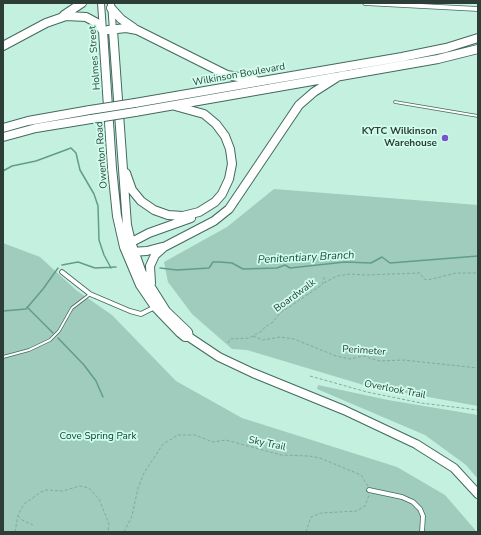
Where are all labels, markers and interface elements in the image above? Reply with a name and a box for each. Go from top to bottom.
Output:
street label: Holmes Street [87,25,103,91]
street label: Wilkinson Boulevard [192,61,286,89]
street label: Owenton Road [94,121,110,189]
place label: KYTC Wilkinson Warehouse [362,126,437,150]
marker: KYTC Wilkinson Warehouse [440,133,450,143]
water label: Penitentiary Branch [257,249,355,267]
street label: Boardwalk [272,277,318,315]
street label: Perimeter [342,343,386,359]
street label: Overlook Trail [363,378,427,402]
park label: Cove Spring Park [60,431,136,443]
street label: Sky Trail [247,434,287,454]

